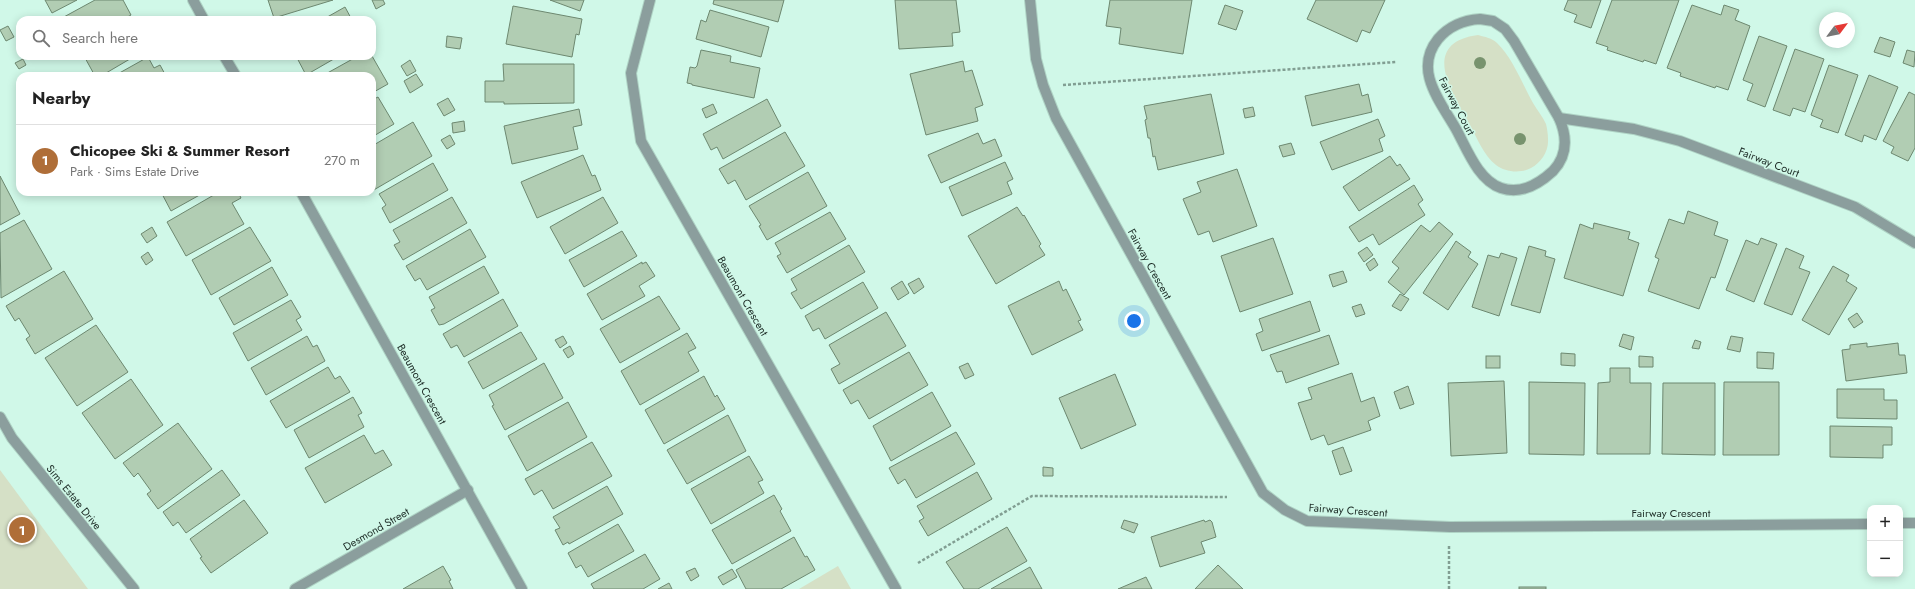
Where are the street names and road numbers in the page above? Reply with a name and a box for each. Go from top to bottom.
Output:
street label: Fairway Court [1435,74,1479,138]
street label: Fairway Court [1736,143,1802,181]
street label: Fairway Crescent [1124,226,1176,303]
street label: Beaumont Crescent [714,253,773,339]
street label: Beaumont Crescent [393,341,451,427]
street label: Sims Estate Drive [43,461,105,533]
street label: Fairway Crescent [1308,499,1388,521]
street label: Desmond Street [340,503,412,554]
street label: Fairway Crescent [1632,505,1711,521]

